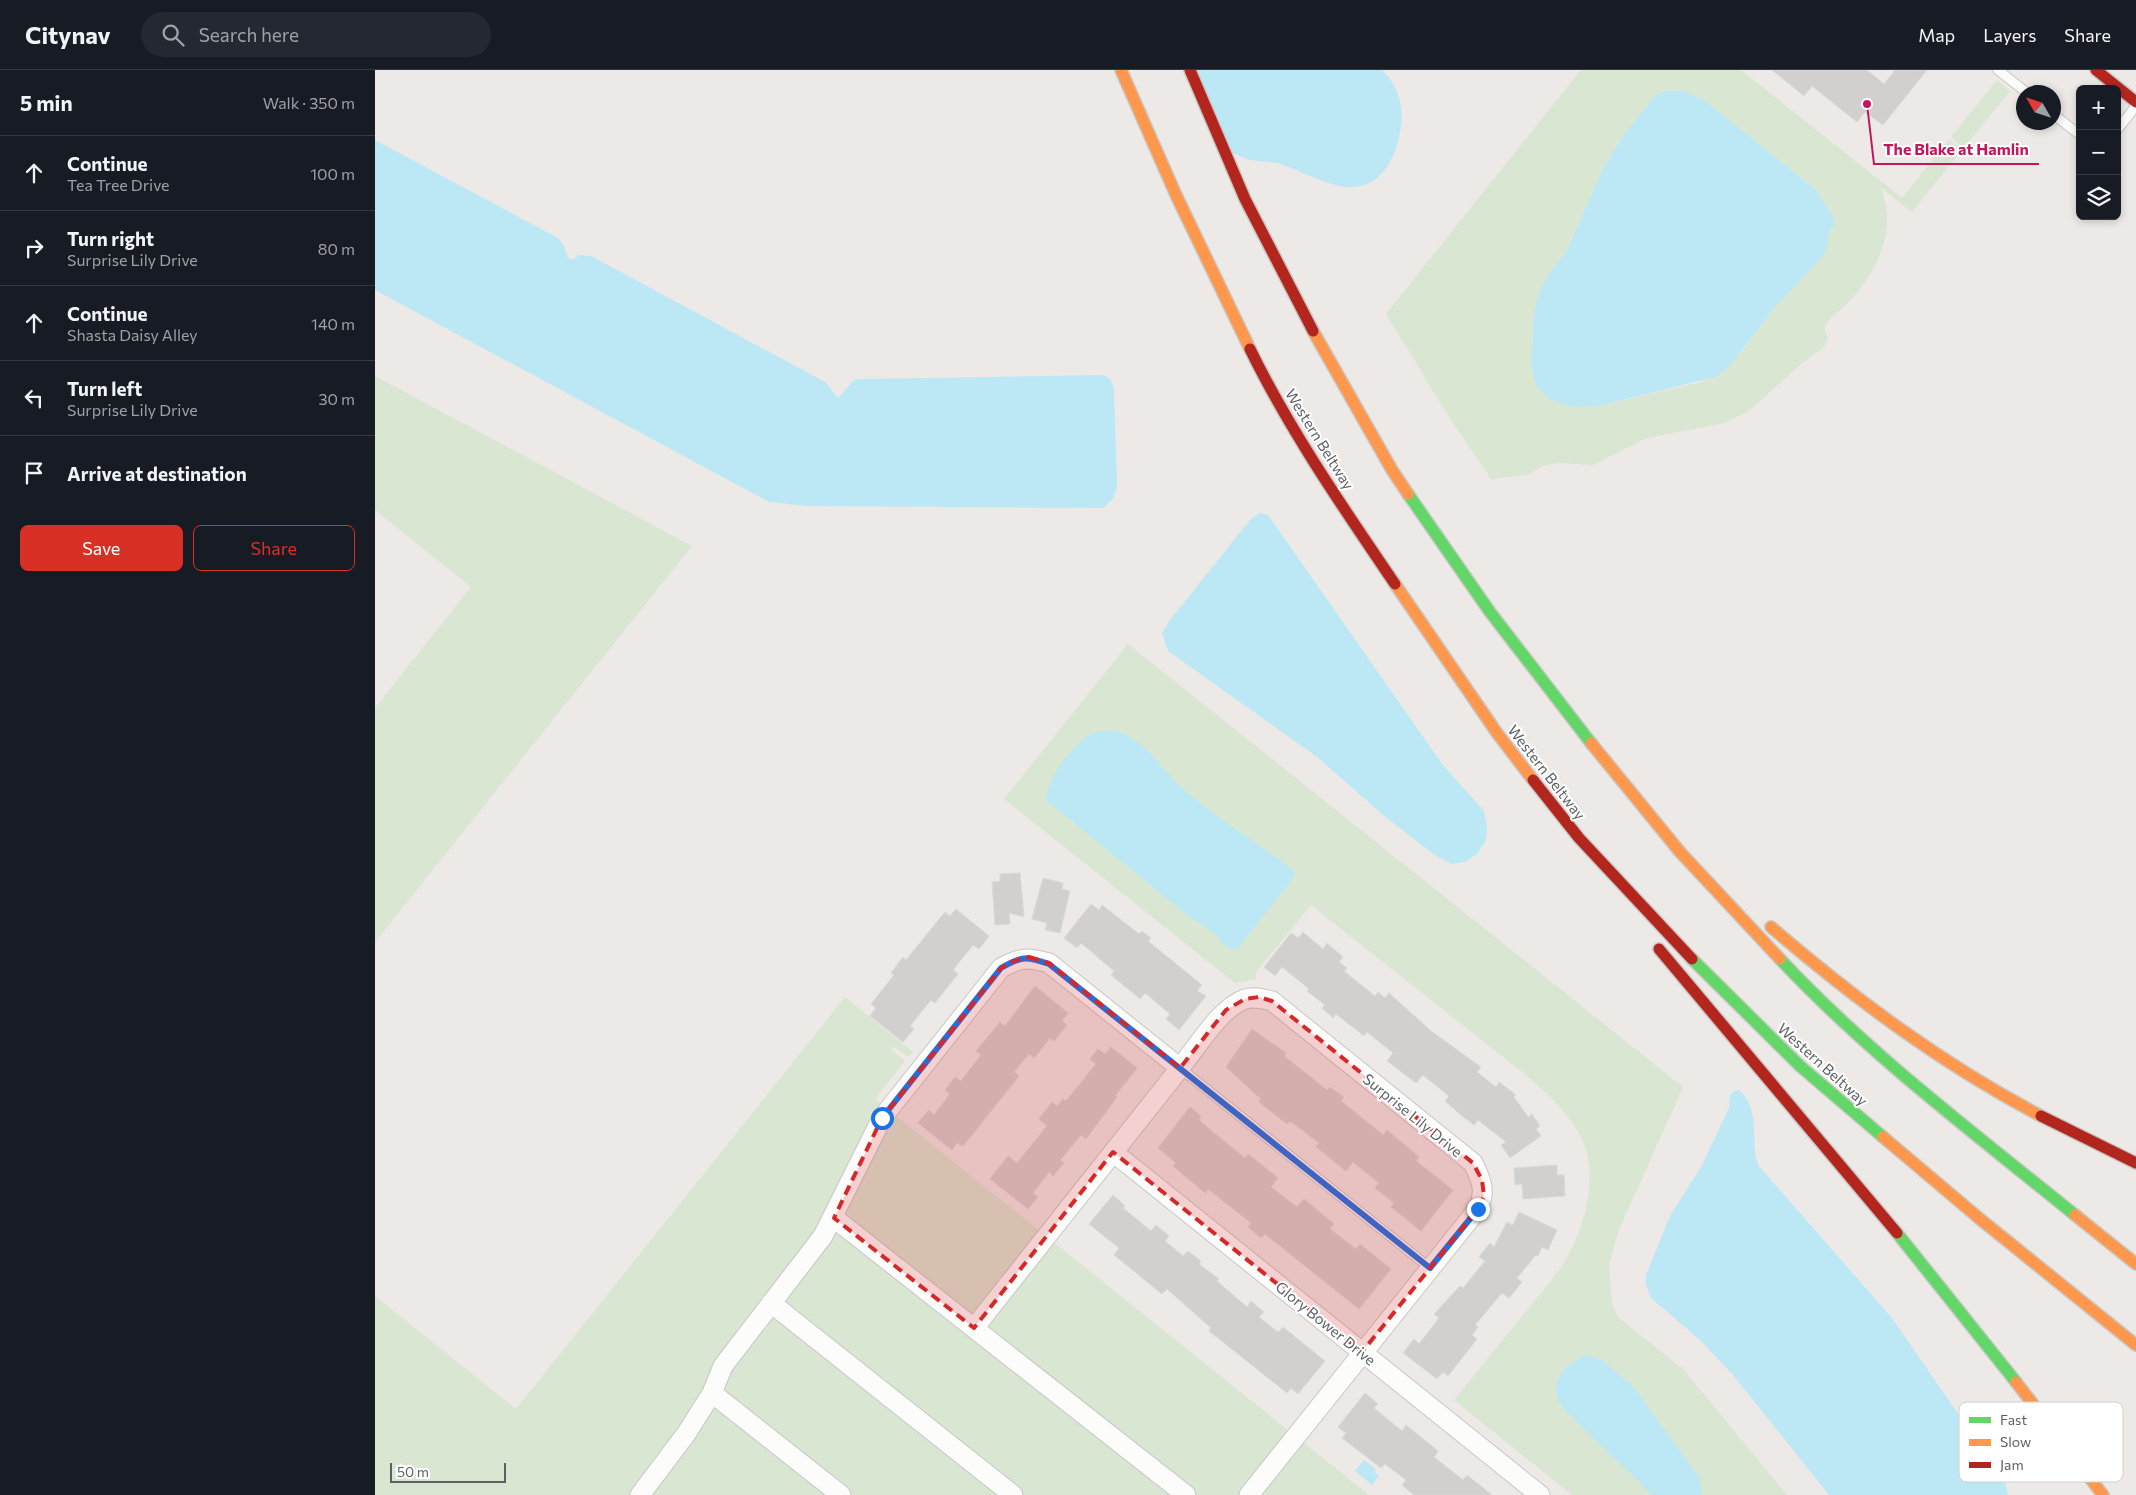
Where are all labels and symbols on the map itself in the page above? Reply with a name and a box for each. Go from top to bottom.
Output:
north arrow [2016,85,2061,130]
callout: The Blake at Hamlin [1874,133,2039,164]
text: The Blake at Hamlin [1883,139,2029,158]
street label: Western Beltway [1282,385,1358,493]
street label: Western Beltway [1504,721,1590,823]
street label: Western Beltway [1774,1019,1872,1109]
street label: Surprise Lily Drive [1360,1069,1466,1161]
route start [871,1107,894,1130]
route end [1467,1198,1490,1221]
street label: Glory Bower Drive [1272,1277,1380,1369]
legend [1959,1402,2123,1482]
text: Fast [2000,1411,2027,1428]
text: Slow [2000,1433,2031,1450]
text: Jam [2000,1456,2024,1473]
scale bar [390,1460,506,1483]

